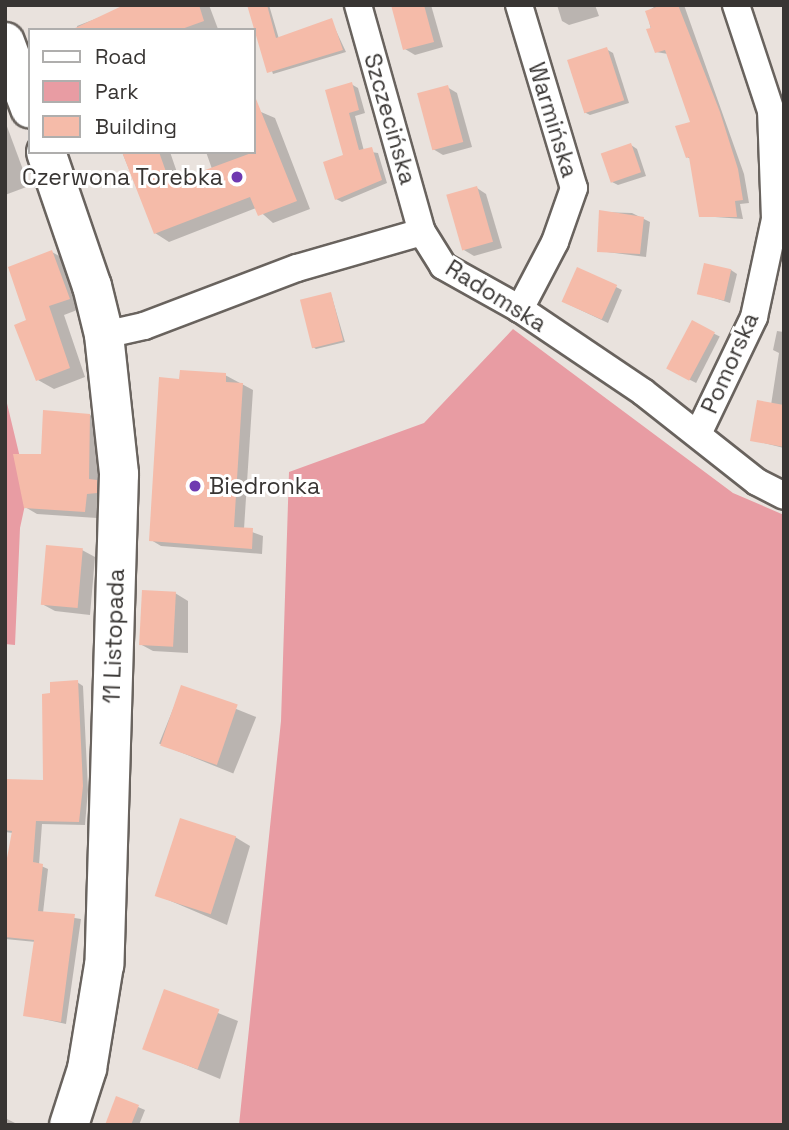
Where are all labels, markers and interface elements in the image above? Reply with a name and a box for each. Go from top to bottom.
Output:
legend [28,28,256,154]
text: Road [95,43,147,70]
street label: Szczecińska [358,50,422,188]
street label: Warmińska [522,59,584,181]
text: Park [95,78,139,105]
text: Building [95,113,177,140]
place label: Czerwona Torebka [21,163,223,191]
marker: Czerwona Torebka [229,169,245,185]
street label: Radomska [440,254,552,338]
street label: Pomorska [696,308,764,418]
place label: Biedronka [209,472,320,500]
marker: Biedronka [187,478,203,494]
street label: 11 Listopada [98,568,130,704]

